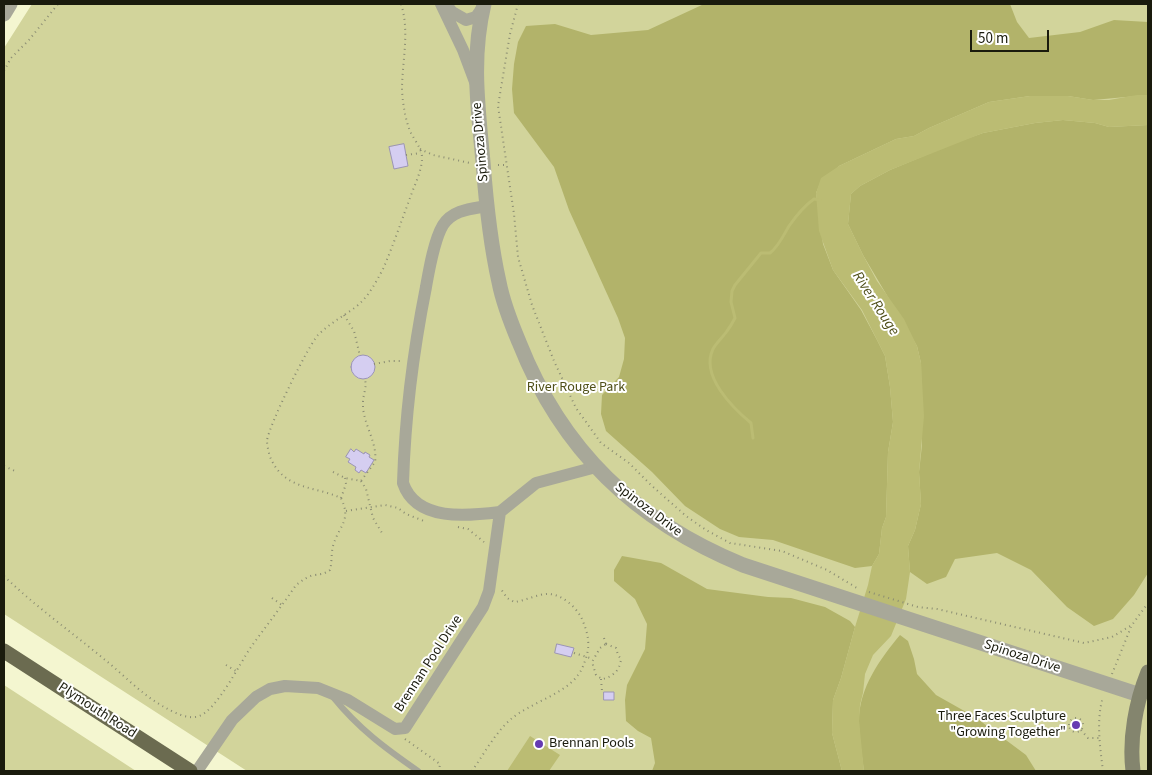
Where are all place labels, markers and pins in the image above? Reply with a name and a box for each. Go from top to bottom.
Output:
place label: Three Faces Sculpture "Growing Together" [938,709,1066,742]
marker: Three Faces Sculpture "Growing Together" [1070,719,1082,731]
place label: Brennan Pools [549,736,634,752]
marker: Brennan Pools [533,738,545,750]

